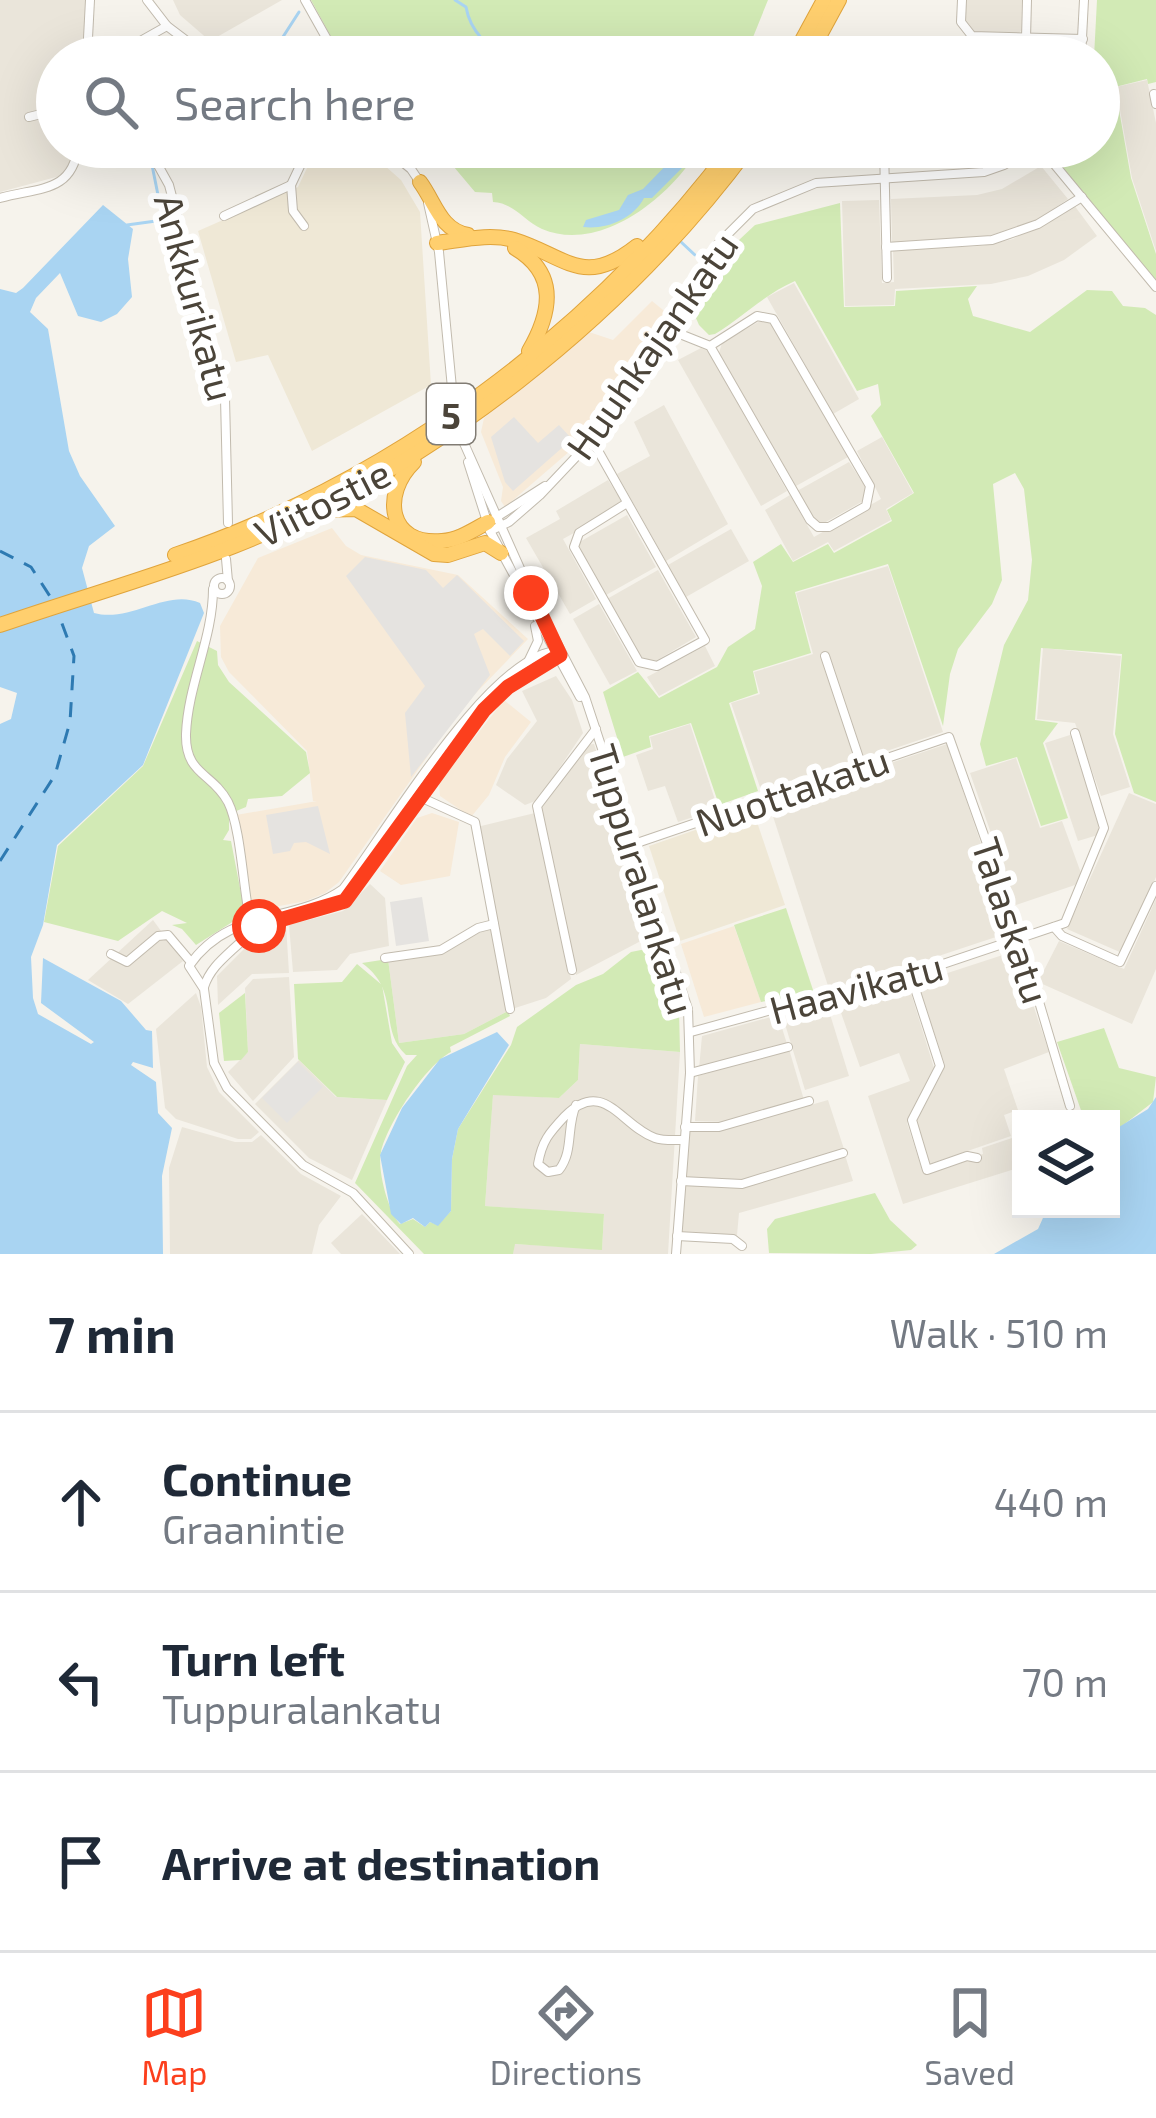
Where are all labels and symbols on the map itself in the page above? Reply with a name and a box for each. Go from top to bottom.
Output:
street label: Ankkurikatu [146,188,246,406]
street label: Huuhkajankatu [555,222,747,468]
road number: 5 [427,384,475,444]
street label: Viitostie [247,448,397,556]
route end [504,566,558,620]
street label: Nuottakatu [689,735,895,845]
street label: Tuppuralankatu [580,738,706,1020]
street label: Talaskatu [963,831,1061,1009]
route start [232,899,286,953]
street label: Haavikatu [764,941,948,1033]

